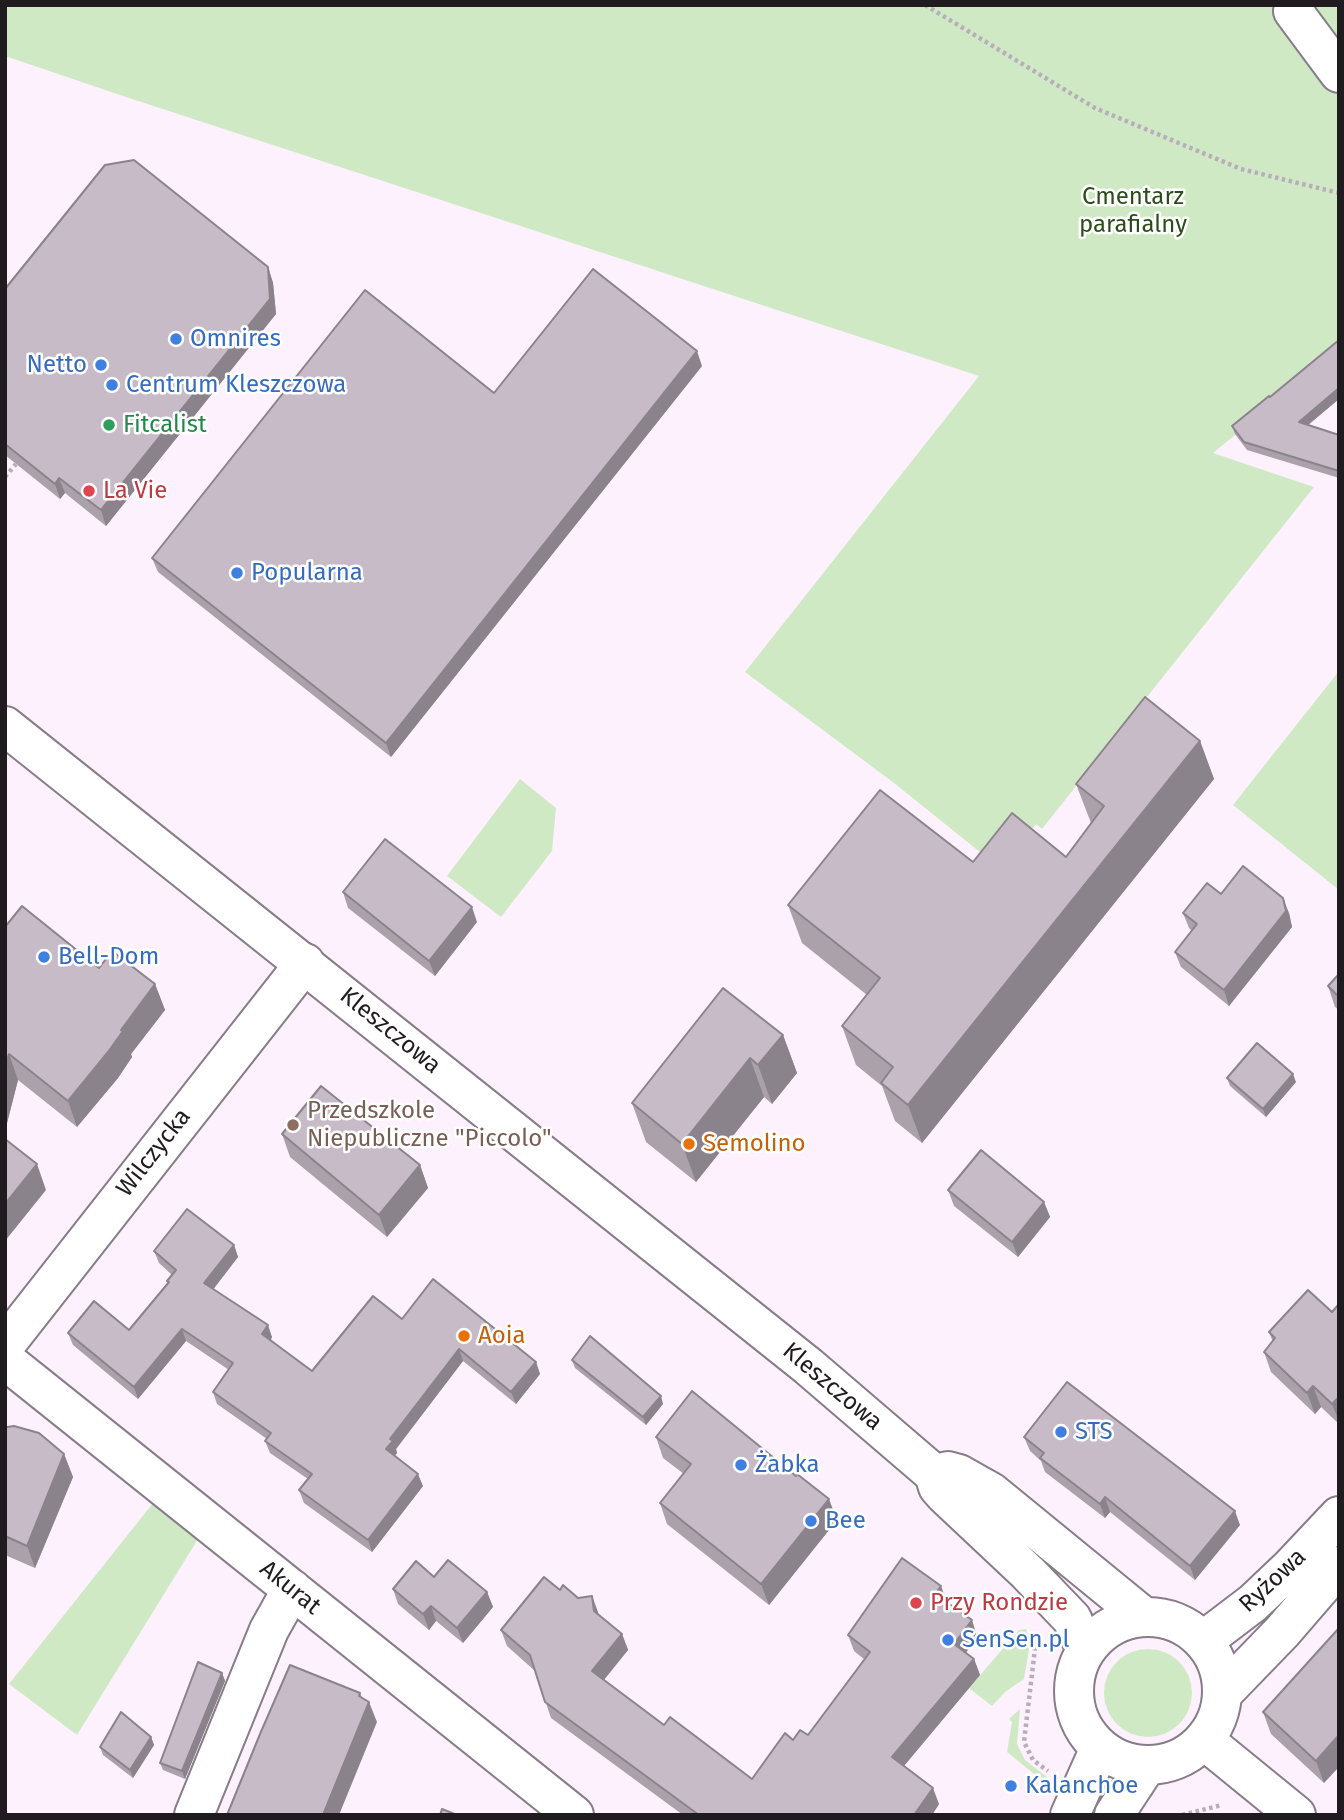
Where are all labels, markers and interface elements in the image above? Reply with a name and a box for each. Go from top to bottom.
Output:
park label: Cmentarz parafialny [1079,183,1187,239]
place label: Omnires [190,325,281,353]
marker: Omnires [168,331,184,347]
place label: Netto [27,351,87,379]
marker: Netto [93,357,109,373]
place label: Centrum Kleszczowa [126,371,346,399]
marker: Centrum Kleszczowa [104,377,120,393]
place label: Fitcalist [123,411,207,439]
marker: Fitcalist [101,417,117,433]
place label: La Vie [103,477,167,505]
marker: La Vie [81,483,97,499]
place label: Popularna [251,559,363,587]
marker: Popularna [229,565,245,581]
place label: Bell-Dom [58,943,159,971]
marker: Bell-Dom [36,949,52,965]
street label: Kleszczowa [334,982,446,1080]
place label: Przedszkole Niepubliczne "Piccolo" [307,1097,552,1153]
street label: Wilczycka [111,1103,197,1203]
marker: Przedszkole Niepubliczne "Piccolo" [285,1117,301,1133]
place label: Semolino [703,1130,806,1158]
marker: Semolino [681,1136,697,1152]
place label: Aoia [478,1322,526,1350]
marker: Aoia [456,1328,472,1344]
street label: Kleszczowa [776,1337,888,1437]
place label: STS [1075,1418,1113,1446]
marker: STS [1053,1424,1069,1440]
place label: Żabka [755,1451,819,1479]
marker: Żabka [733,1457,749,1473]
place label: Bee [825,1507,866,1535]
marker: Bee [803,1513,819,1529]
street label: Ryżowa [1234,1543,1312,1619]
street label: Akurat [254,1555,326,1621]
place label: Przy Rondzie [930,1589,1068,1617]
marker: Przy Rondzie [908,1595,924,1611]
place label: SenSen.pl [962,1626,1069,1654]
marker: SenSen.pl [940,1632,956,1648]
place label: Kalanchoe [1025,1772,1138,1800]
marker: Kalanchoe [1003,1778,1019,1794]

